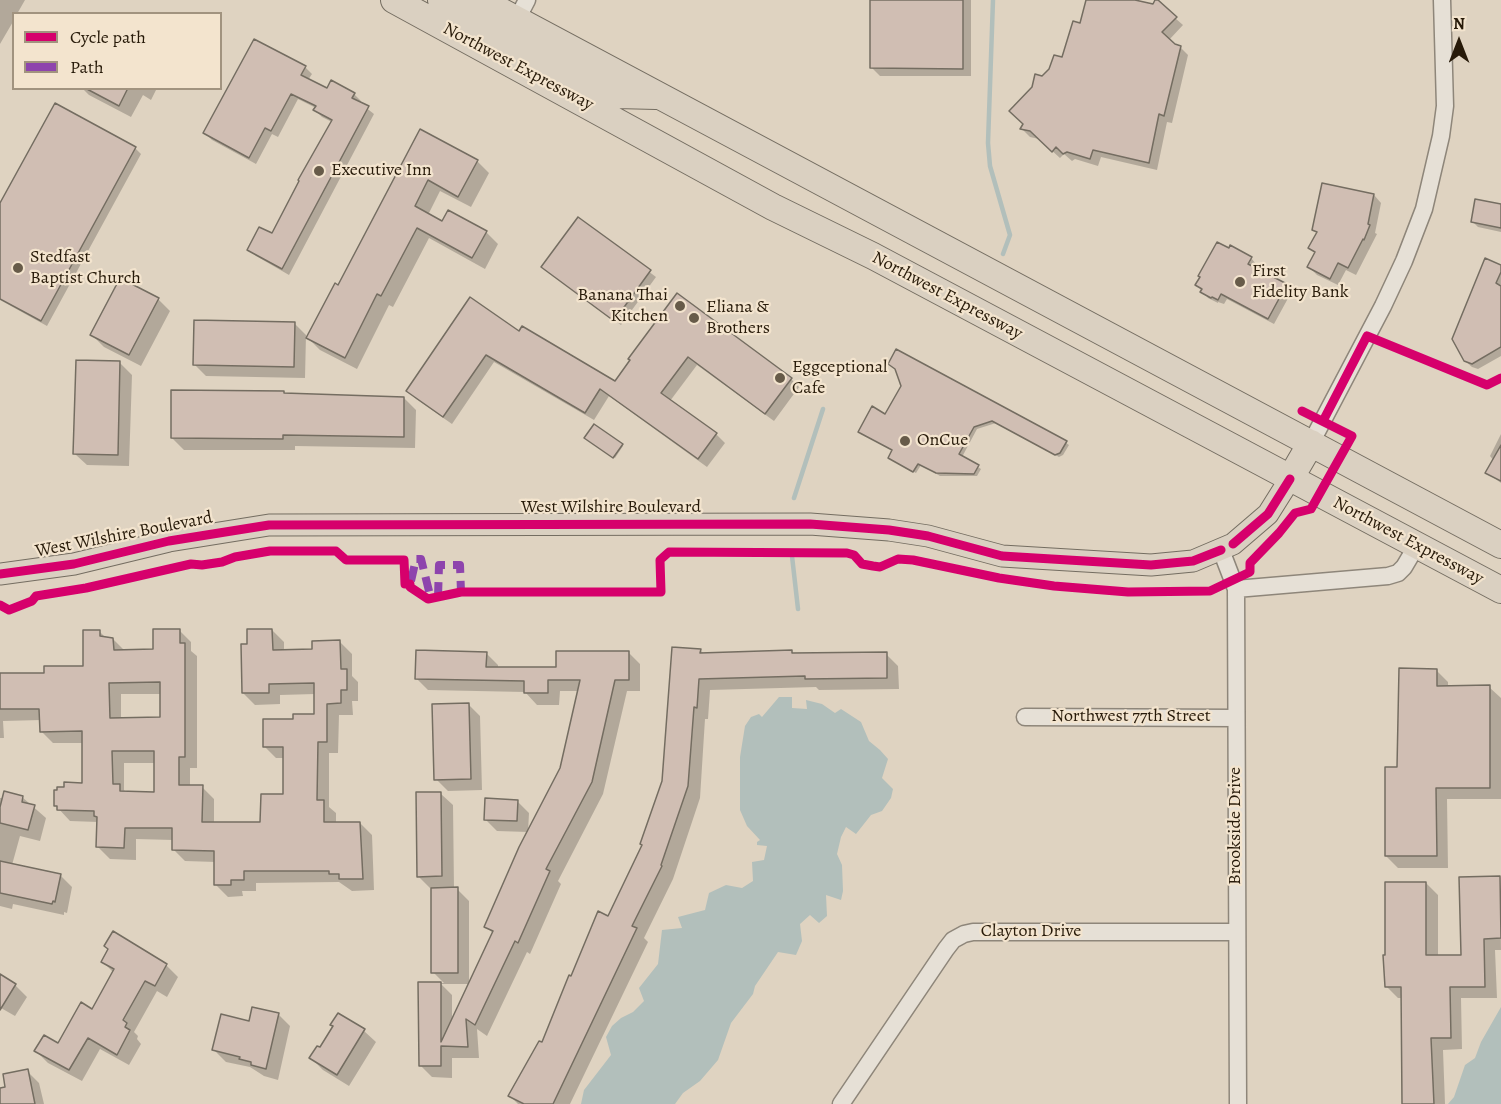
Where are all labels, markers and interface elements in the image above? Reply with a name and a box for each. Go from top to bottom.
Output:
legend [12,12,222,90]
north arrow [1429,12,1489,72]
text: N [1453,13,1465,35]
street label: Northwest Expressway [439,18,597,116]
text: Cycle path [70,25,146,49]
text: Path [70,55,104,79]
place label: Executive Inn [331,160,432,182]
marker: Executive Inn [312,164,326,178]
place label: Stedfast Baptist Church [30,247,141,290]
street label: Northwest Expressway [868,247,1026,345]
marker: Stedfast Baptist Church [11,261,25,275]
place label: First Fidelity Bank [1252,261,1349,304]
marker: First Fidelity Bank [1233,275,1247,289]
place label: Banana Thai Kitchen [578,285,668,328]
place label: Eliana & Brothers [706,297,770,340]
marker: Banana Thai Kitchen [673,299,687,313]
marker: Eliana & Brothers [687,311,701,325]
place label: Eggceptional Cafe [792,357,888,400]
marker: Eggceptional Cafe [773,371,787,385]
place label: OnCue [917,430,968,452]
marker: OnCue [898,434,912,448]
street label: Northwest Expressway [1329,492,1487,590]
street label: West Wilshire Boulevard [521,497,701,519]
street label: West Wilshire Boulevard [33,507,215,563]
street label: Northwest 77th Street [1051,706,1211,728]
street label: Brookside Drive [1225,767,1247,885]
street label: Clayton Drive [981,921,1081,943]

